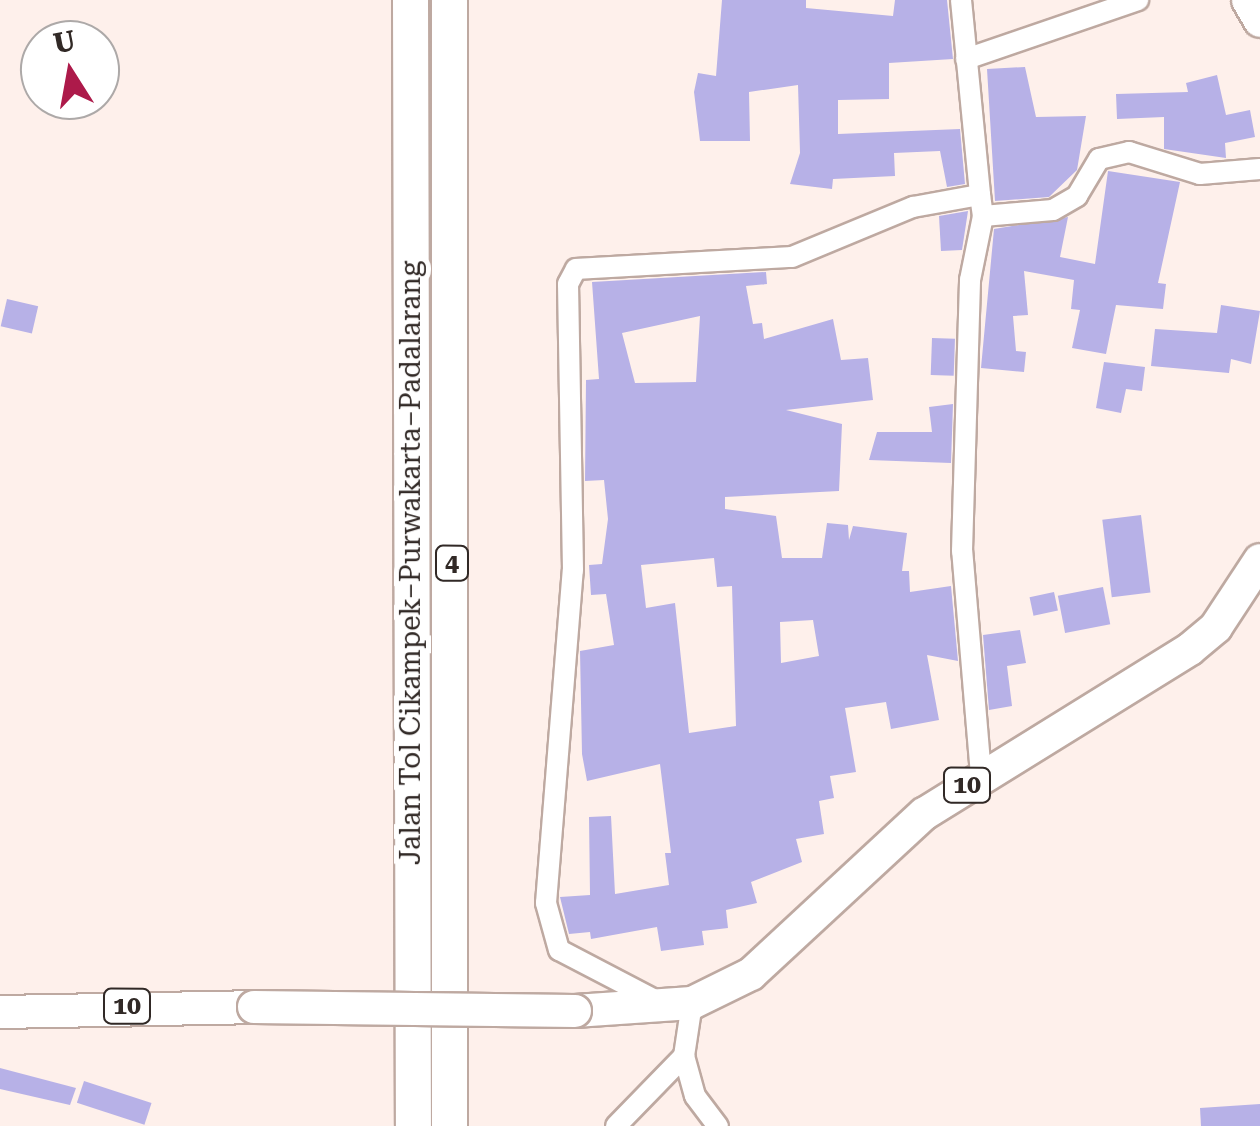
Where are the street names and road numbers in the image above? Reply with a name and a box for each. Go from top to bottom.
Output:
street label: Jalan Tol Cikampek–Purwakarta–Padalarang [394,261,428,865]
road number: 4 [434,543,470,583]
road number: 10 [942,765,992,805]
road number: 10 [102,986,152,1026]

